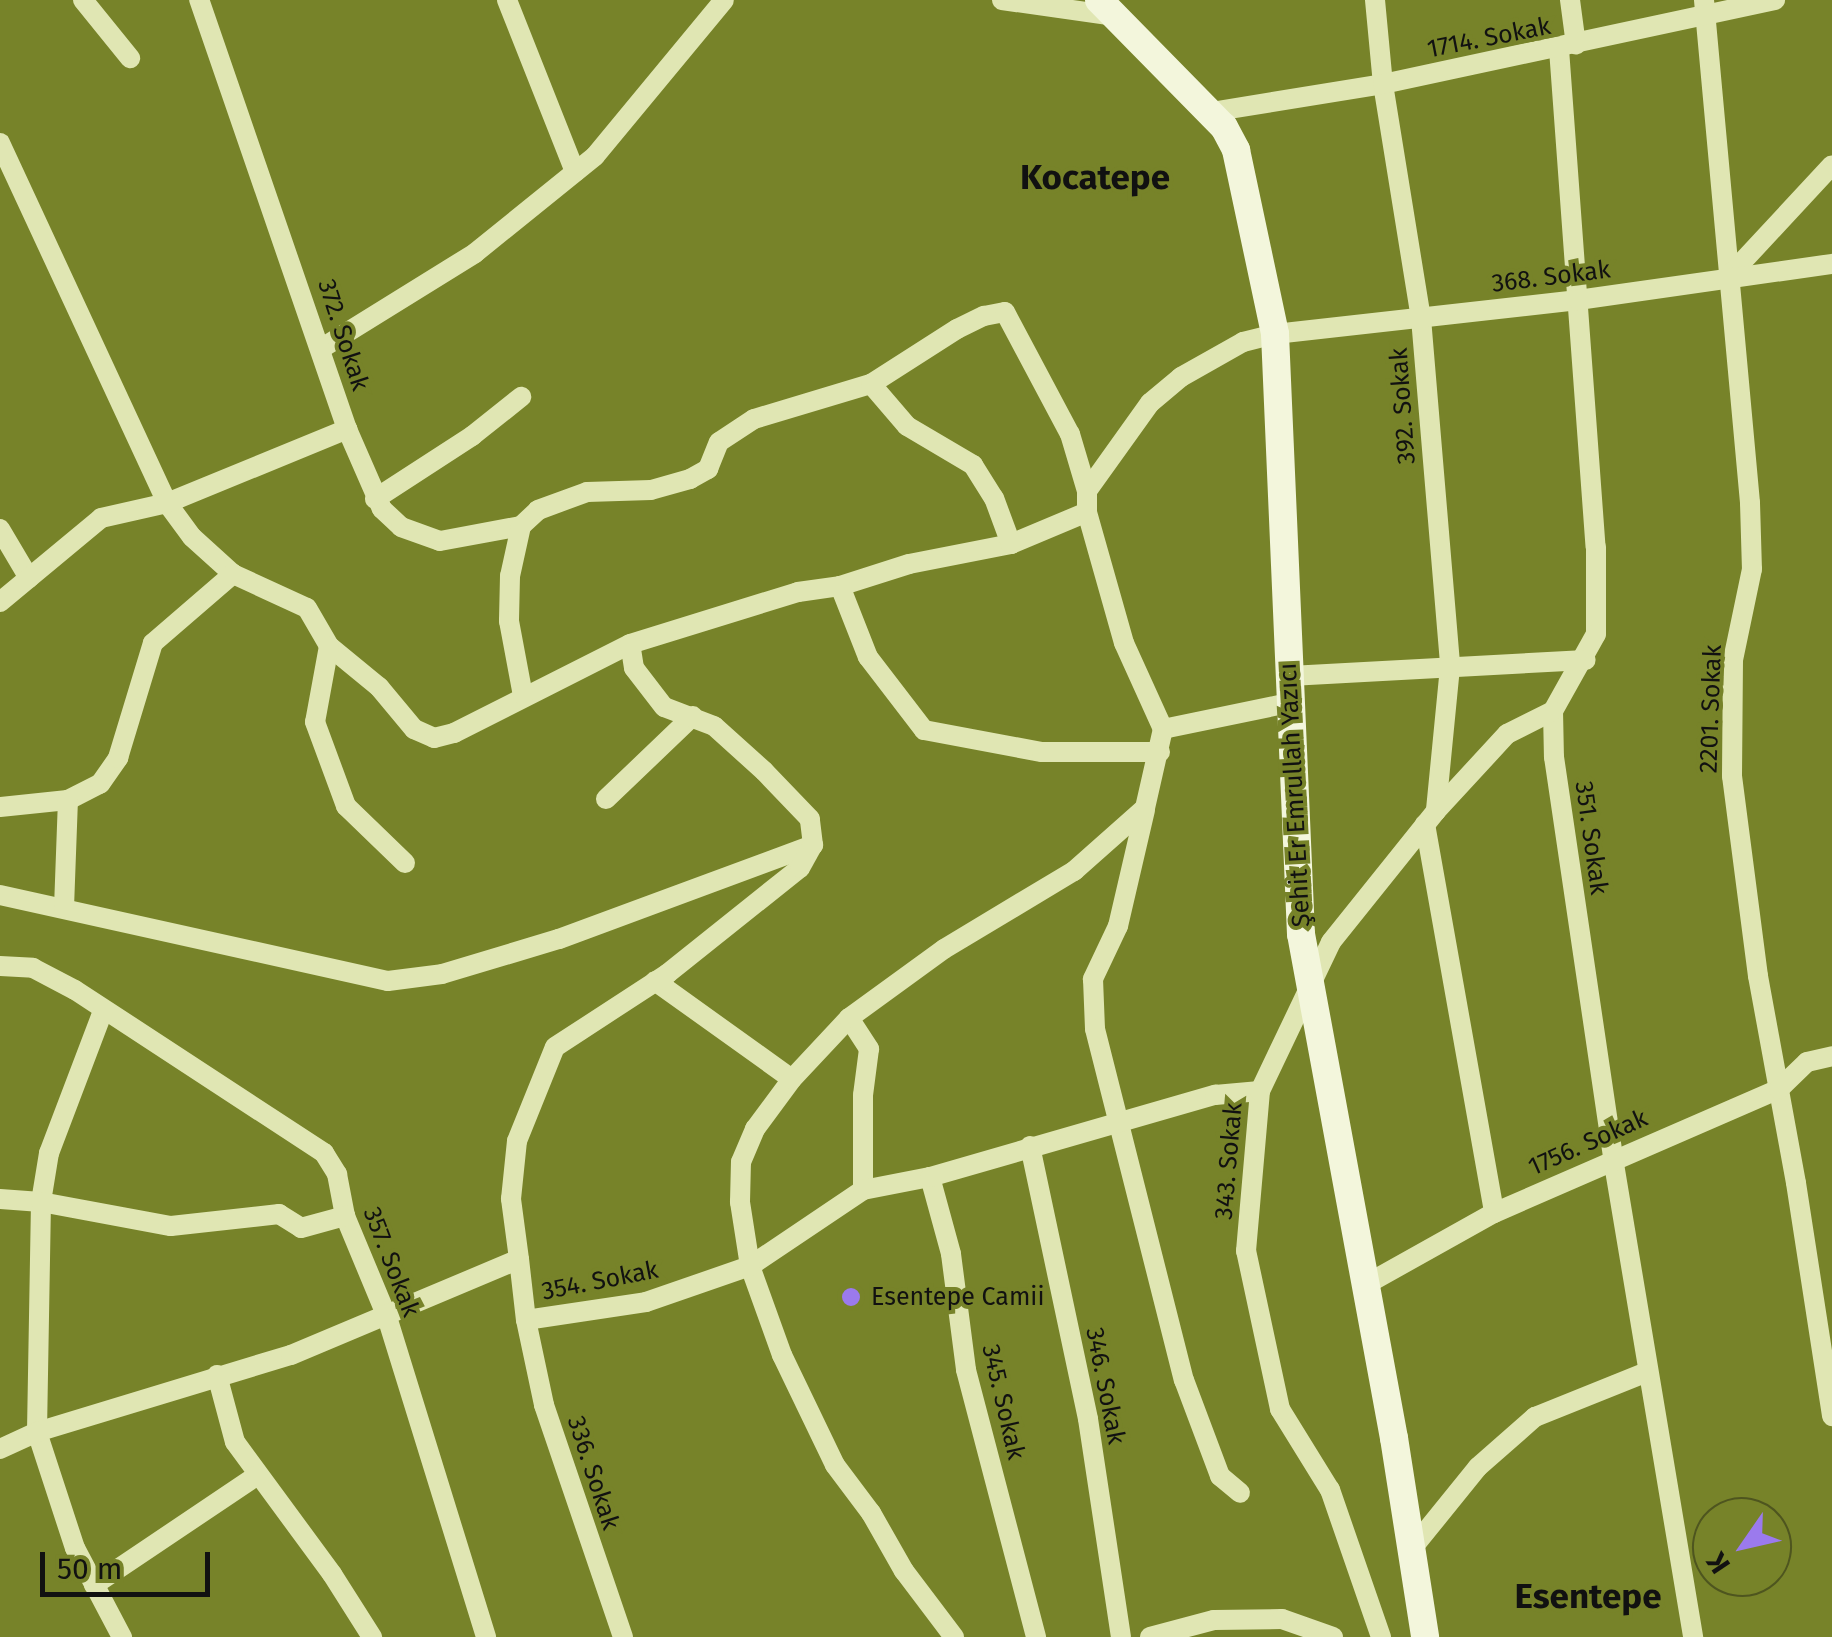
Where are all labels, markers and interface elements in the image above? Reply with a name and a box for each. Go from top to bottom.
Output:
street label: 1714. Sokak [1425,11,1553,65]
district label: Kocatepe [1020,156,1170,198]
street label: 368. Sokak [1490,255,1612,299]
street label: 372. Sokak [311,276,375,394]
street label: 392. Sokak [1384,347,1422,465]
street label: 2201. Sokak [1694,644,1728,774]
street label: Şehit Er Emrullah Yazıcı [1273,662,1317,928]
street label: 351. Sokak [1568,779,1614,897]
street label: 343. Sokak [1209,1101,1249,1221]
street label: 1756. Sokak [1524,1103,1652,1183]
street label: 357. Sokak [356,1203,426,1321]
street label: 354. Sokak [539,1255,661,1307]
place label: Esentepe Camii [871,1282,1044,1312]
marker: Esentepe Camii [840,1286,862,1308]
street label: 346. Sokak [1079,1325,1131,1447]
street label: 345. Sokak [975,1341,1031,1463]
street label: 336. Sokak [561,1412,625,1534]
north arrow [1692,1497,1792,1597]
scale bar [45,1532,215,1594]
text: K [1700,1546,1737,1580]
text: 50 m [57,1551,122,1587]
district label: Esentepe [1514,1575,1662,1617]

